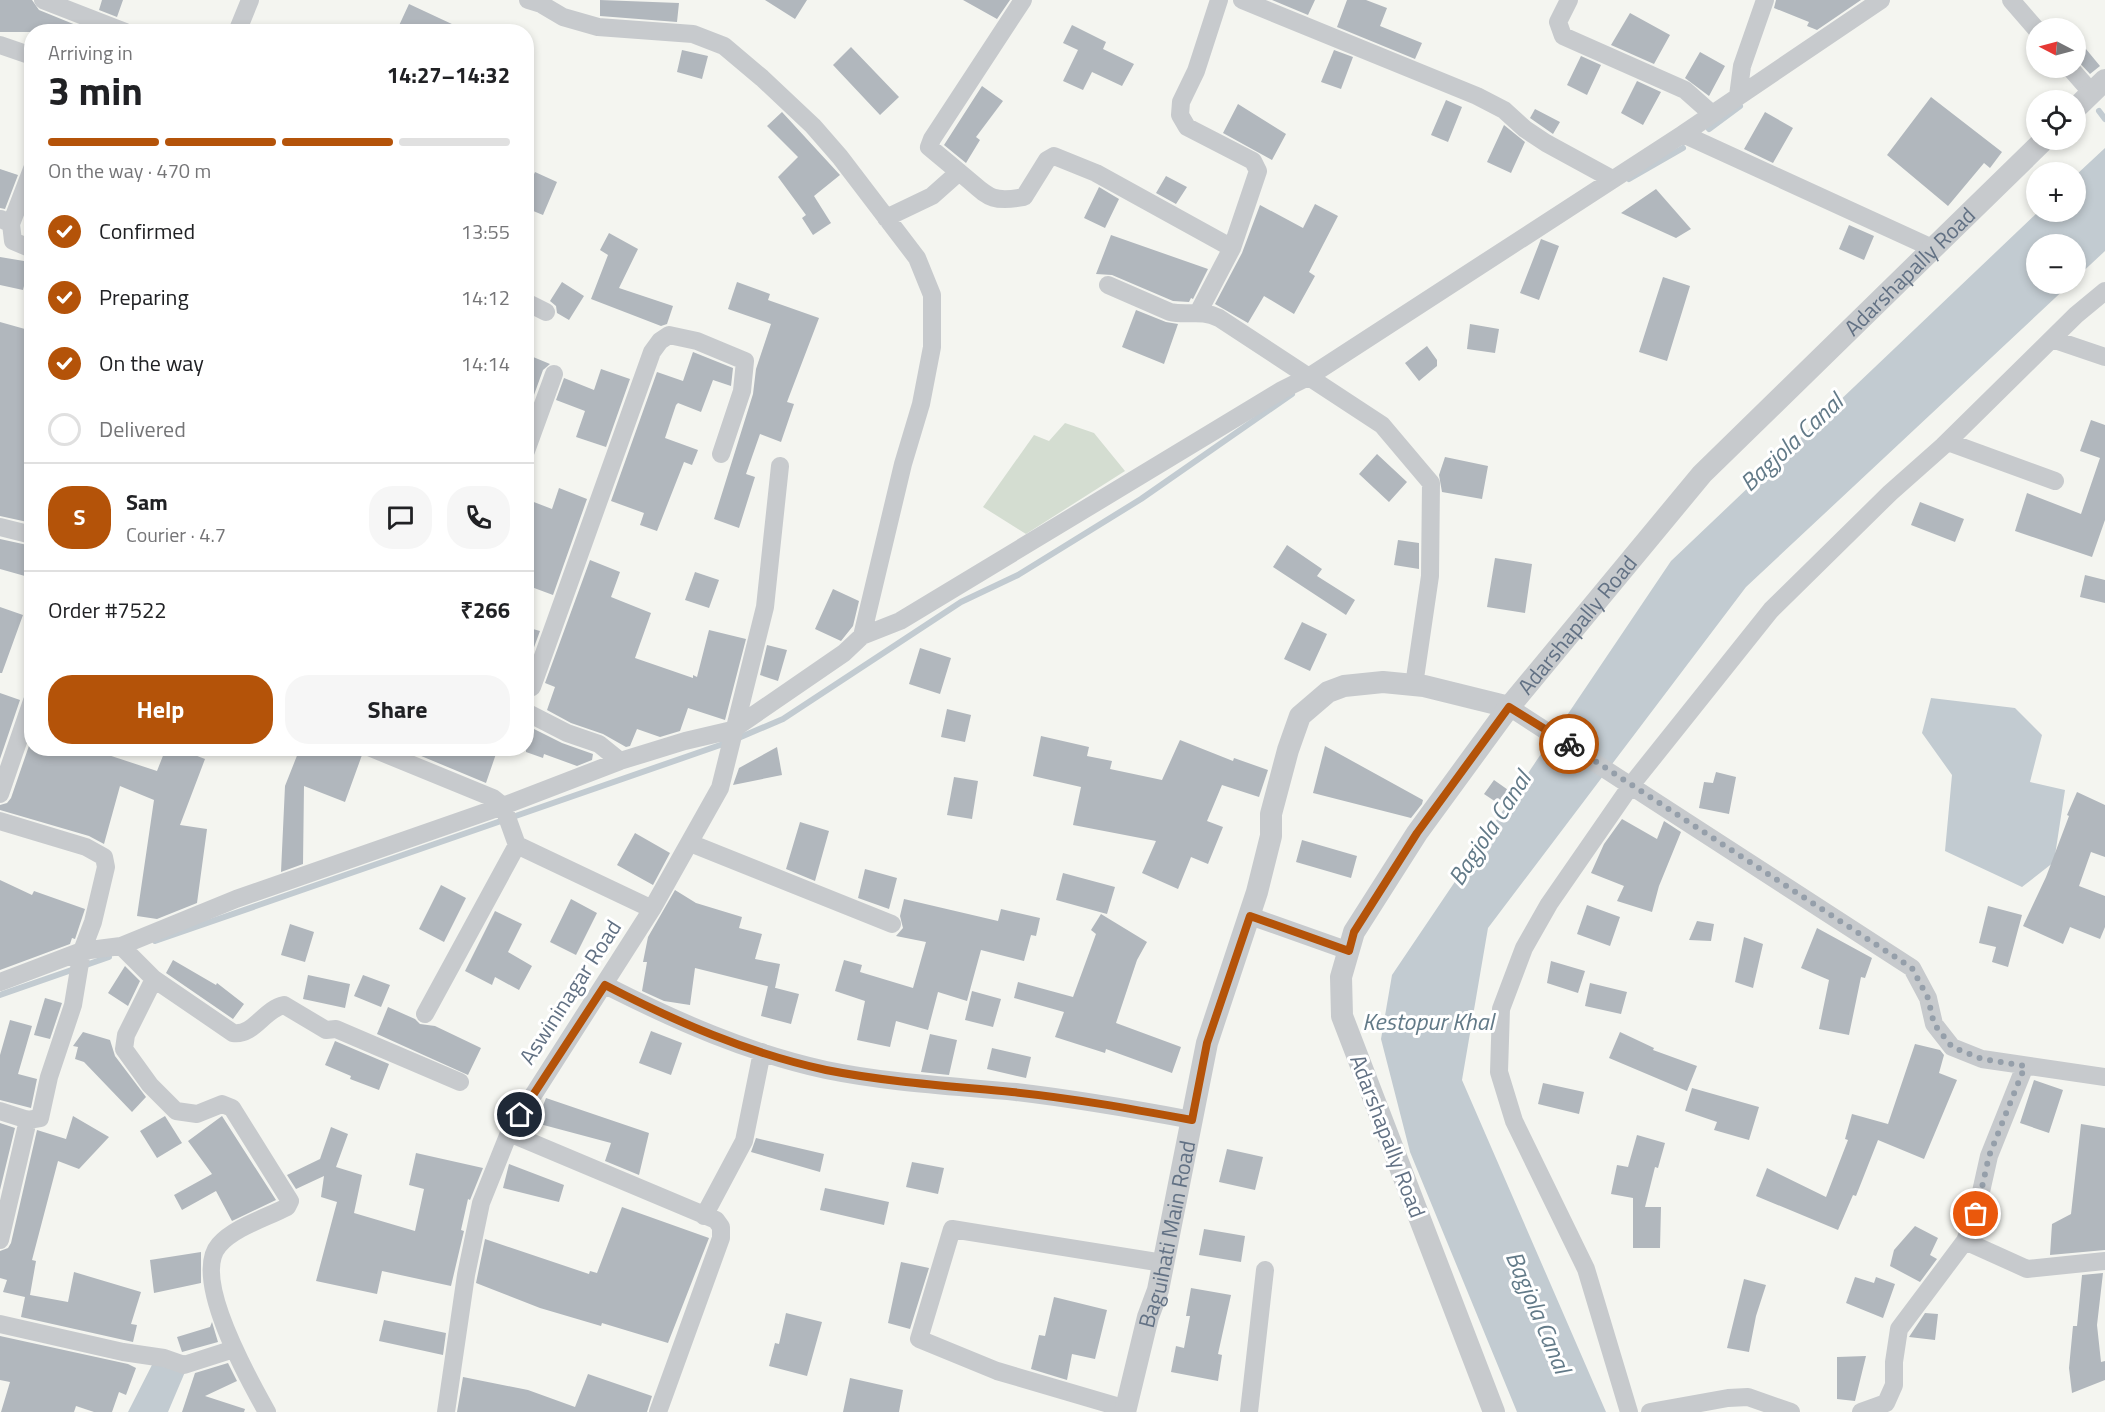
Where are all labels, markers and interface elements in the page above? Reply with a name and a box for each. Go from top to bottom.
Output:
north arrow [2026,18,2086,78]
map controls [2026,18,2086,294]
text: Arriving in [48,37,133,68]
text: 14:27–14:32 [387,58,510,92]
text: 3 min [48,61,143,120]
button: locate [2026,90,2086,150]
text: On the way · 470 m [48,155,211,186]
button: + [2026,162,2086,222]
street label: Adarshapally Road [1836,199,1983,344]
text: Confirmed [99,214,195,248]
icon: check [48,215,81,248]
text: 13:55 [461,216,510,247]
button: − [2026,234,2086,294]
text: Preparing [99,280,189,314]
icon: check [48,281,81,314]
text: 14:12 [461,282,510,313]
text: On the way [99,346,204,380]
icon: check [48,347,81,380]
text: 14:14 [461,348,510,379]
water label: Bagjola Canal [1731,383,1853,499]
text: Delivered [99,412,186,446]
text: Sam [126,485,168,519]
button: chat [369,486,432,549]
button: phone [447,486,510,549]
text: S [74,500,85,534]
text: Courier · 4.7 [126,519,226,550]
street label: Adarshapally Road [1509,548,1645,702]
text: Order #7522 [48,593,167,627]
text: ₹266 [460,593,510,627]
button: Help [48,675,273,744]
button: Share [285,675,510,744]
courier [1539,714,1599,774]
icon: bike [1553,728,1586,761]
water label: Bagjola Canal [1439,761,1541,892]
street label: Aswininagar Road [510,913,630,1071]
water label: Kestopur Khal [1362,1003,1496,1039]
street label: Adarshapally Road [1341,1050,1435,1222]
pin [494,1089,545,1140]
icon: home [503,1098,536,1131]
street label: Baguihati Main Road [1129,1137,1204,1331]
pin [1950,1188,2001,1239]
icon: bag [1959,1197,1992,1230]
water label: Bagjola Canal [1497,1245,1582,1381]

